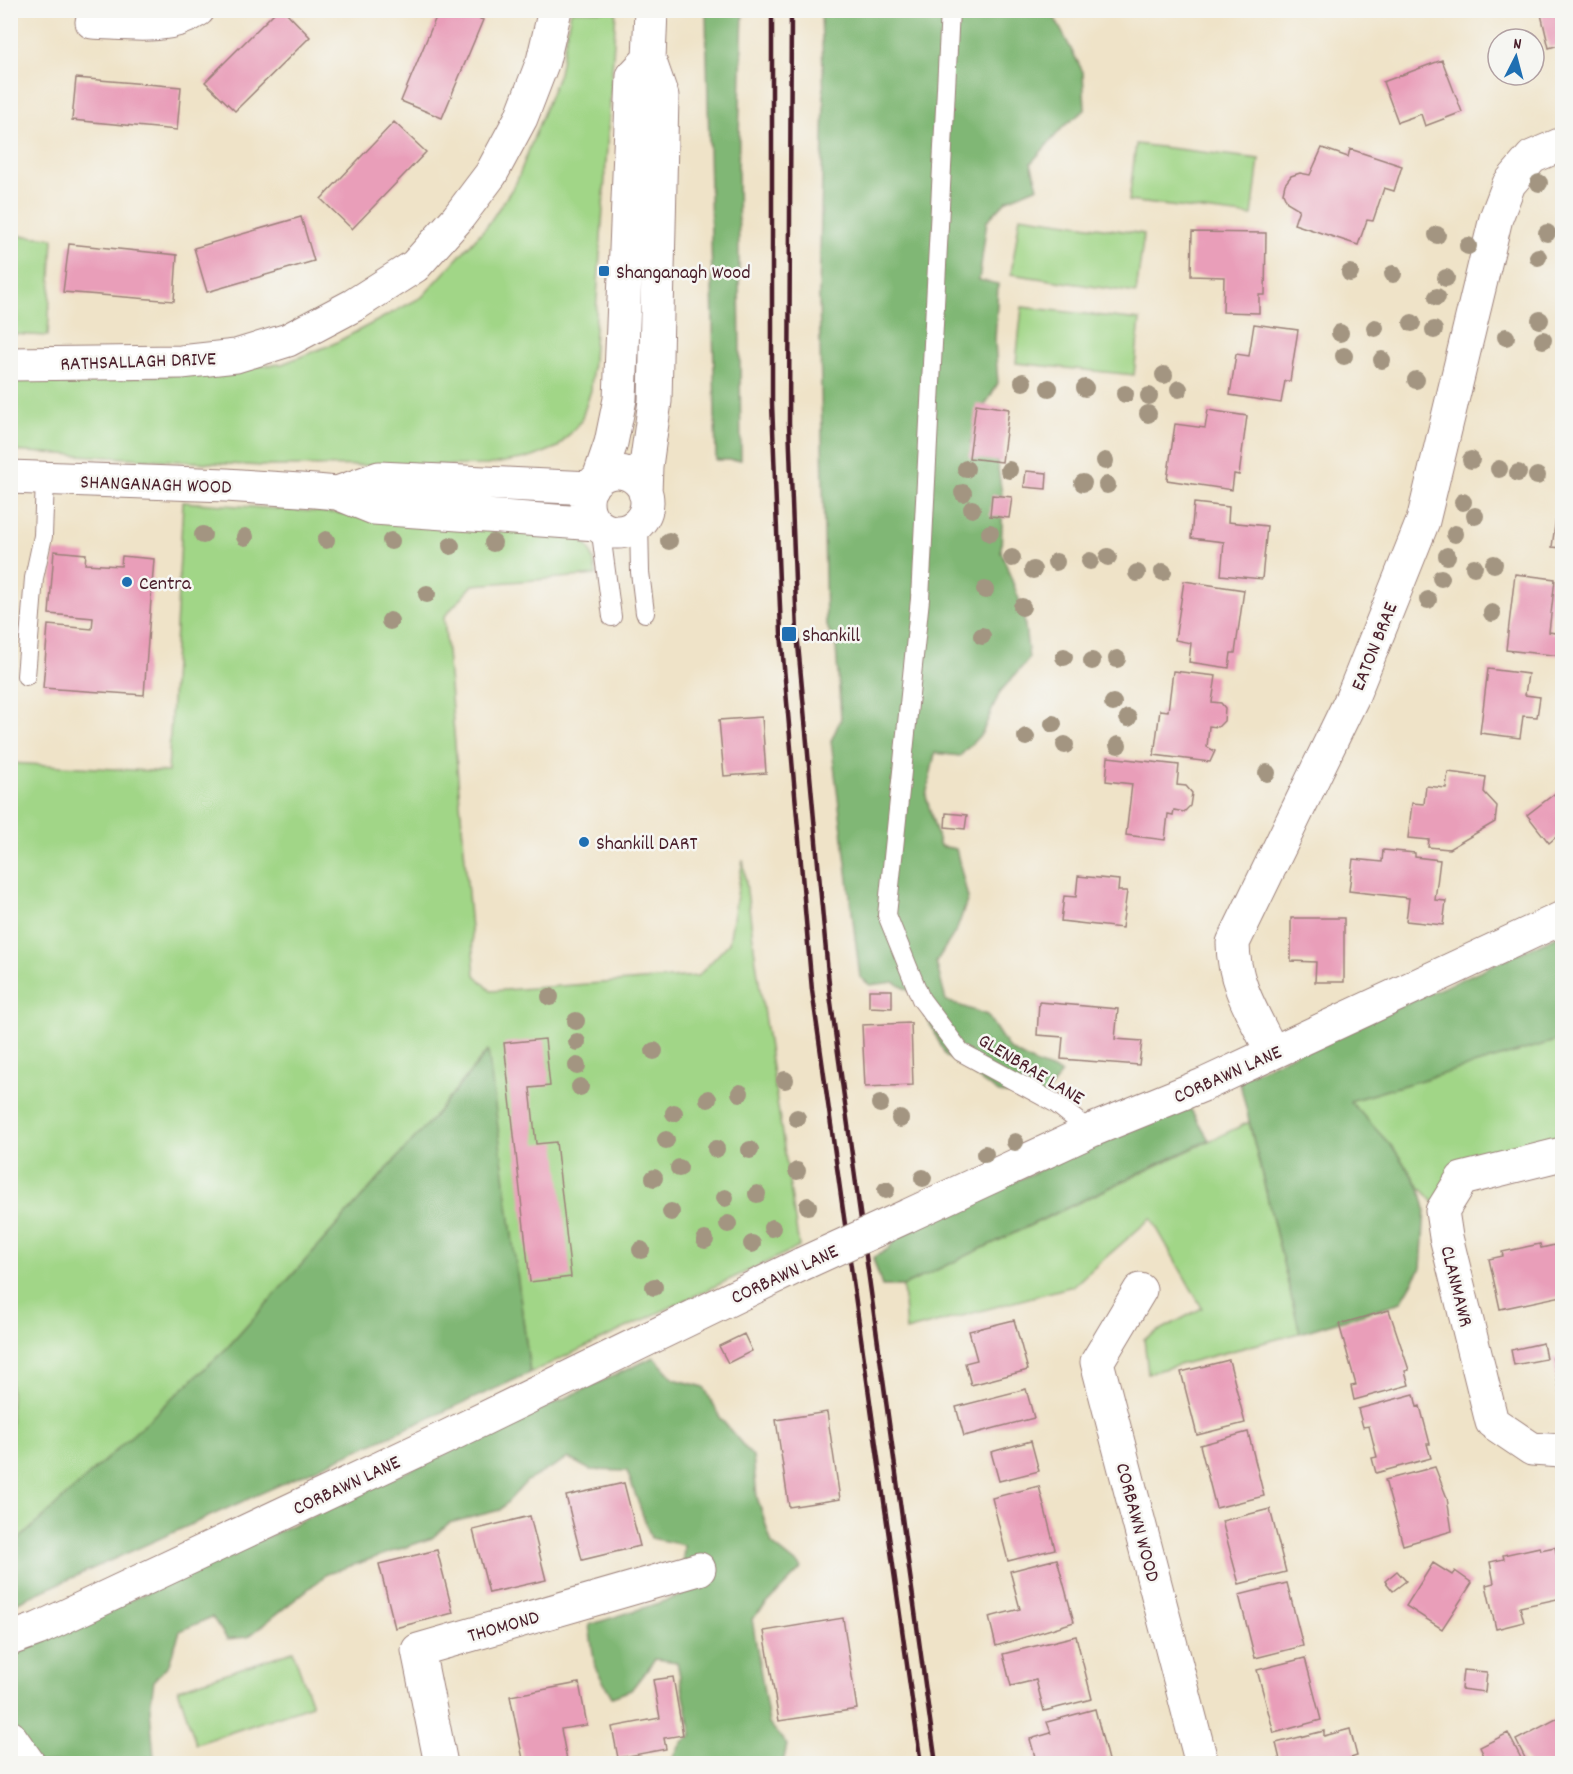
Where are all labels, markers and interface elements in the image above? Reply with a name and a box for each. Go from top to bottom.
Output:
north arrow [1486,27,1546,87]
text: N [1512,33,1523,56]
place label: Shanganagh Wood [616,260,751,288]
marker: Shanganagh Wood [597,264,611,278]
street label: RATHSALLAGH DRIVE [60,346,216,380]
street label: SHANGANAGH WOOD [80,469,232,503]
place label: Centra [139,571,192,599]
marker: Centra [120,575,134,589]
street label: EATON BRAE [1345,599,1406,696]
place label: Shankill [802,623,860,651]
marker: Shankill [780,625,798,643]
place label: Shankill DART [596,831,698,859]
marker: Shankill DART [577,835,591,849]
street label: GLENBRAE LANE [972,1028,1089,1113]
street label: CORBAWN LANE [1170,1039,1287,1112]
street label: CORBAWN LANE [727,1239,844,1313]
street label: CLANMAWR [1431,1243,1479,1330]
street label: CORBAWN LANE [289,1450,406,1524]
street label: CORBAWN WOOD [1107,1460,1165,1585]
street label: THOMOND [465,1604,543,1651]

